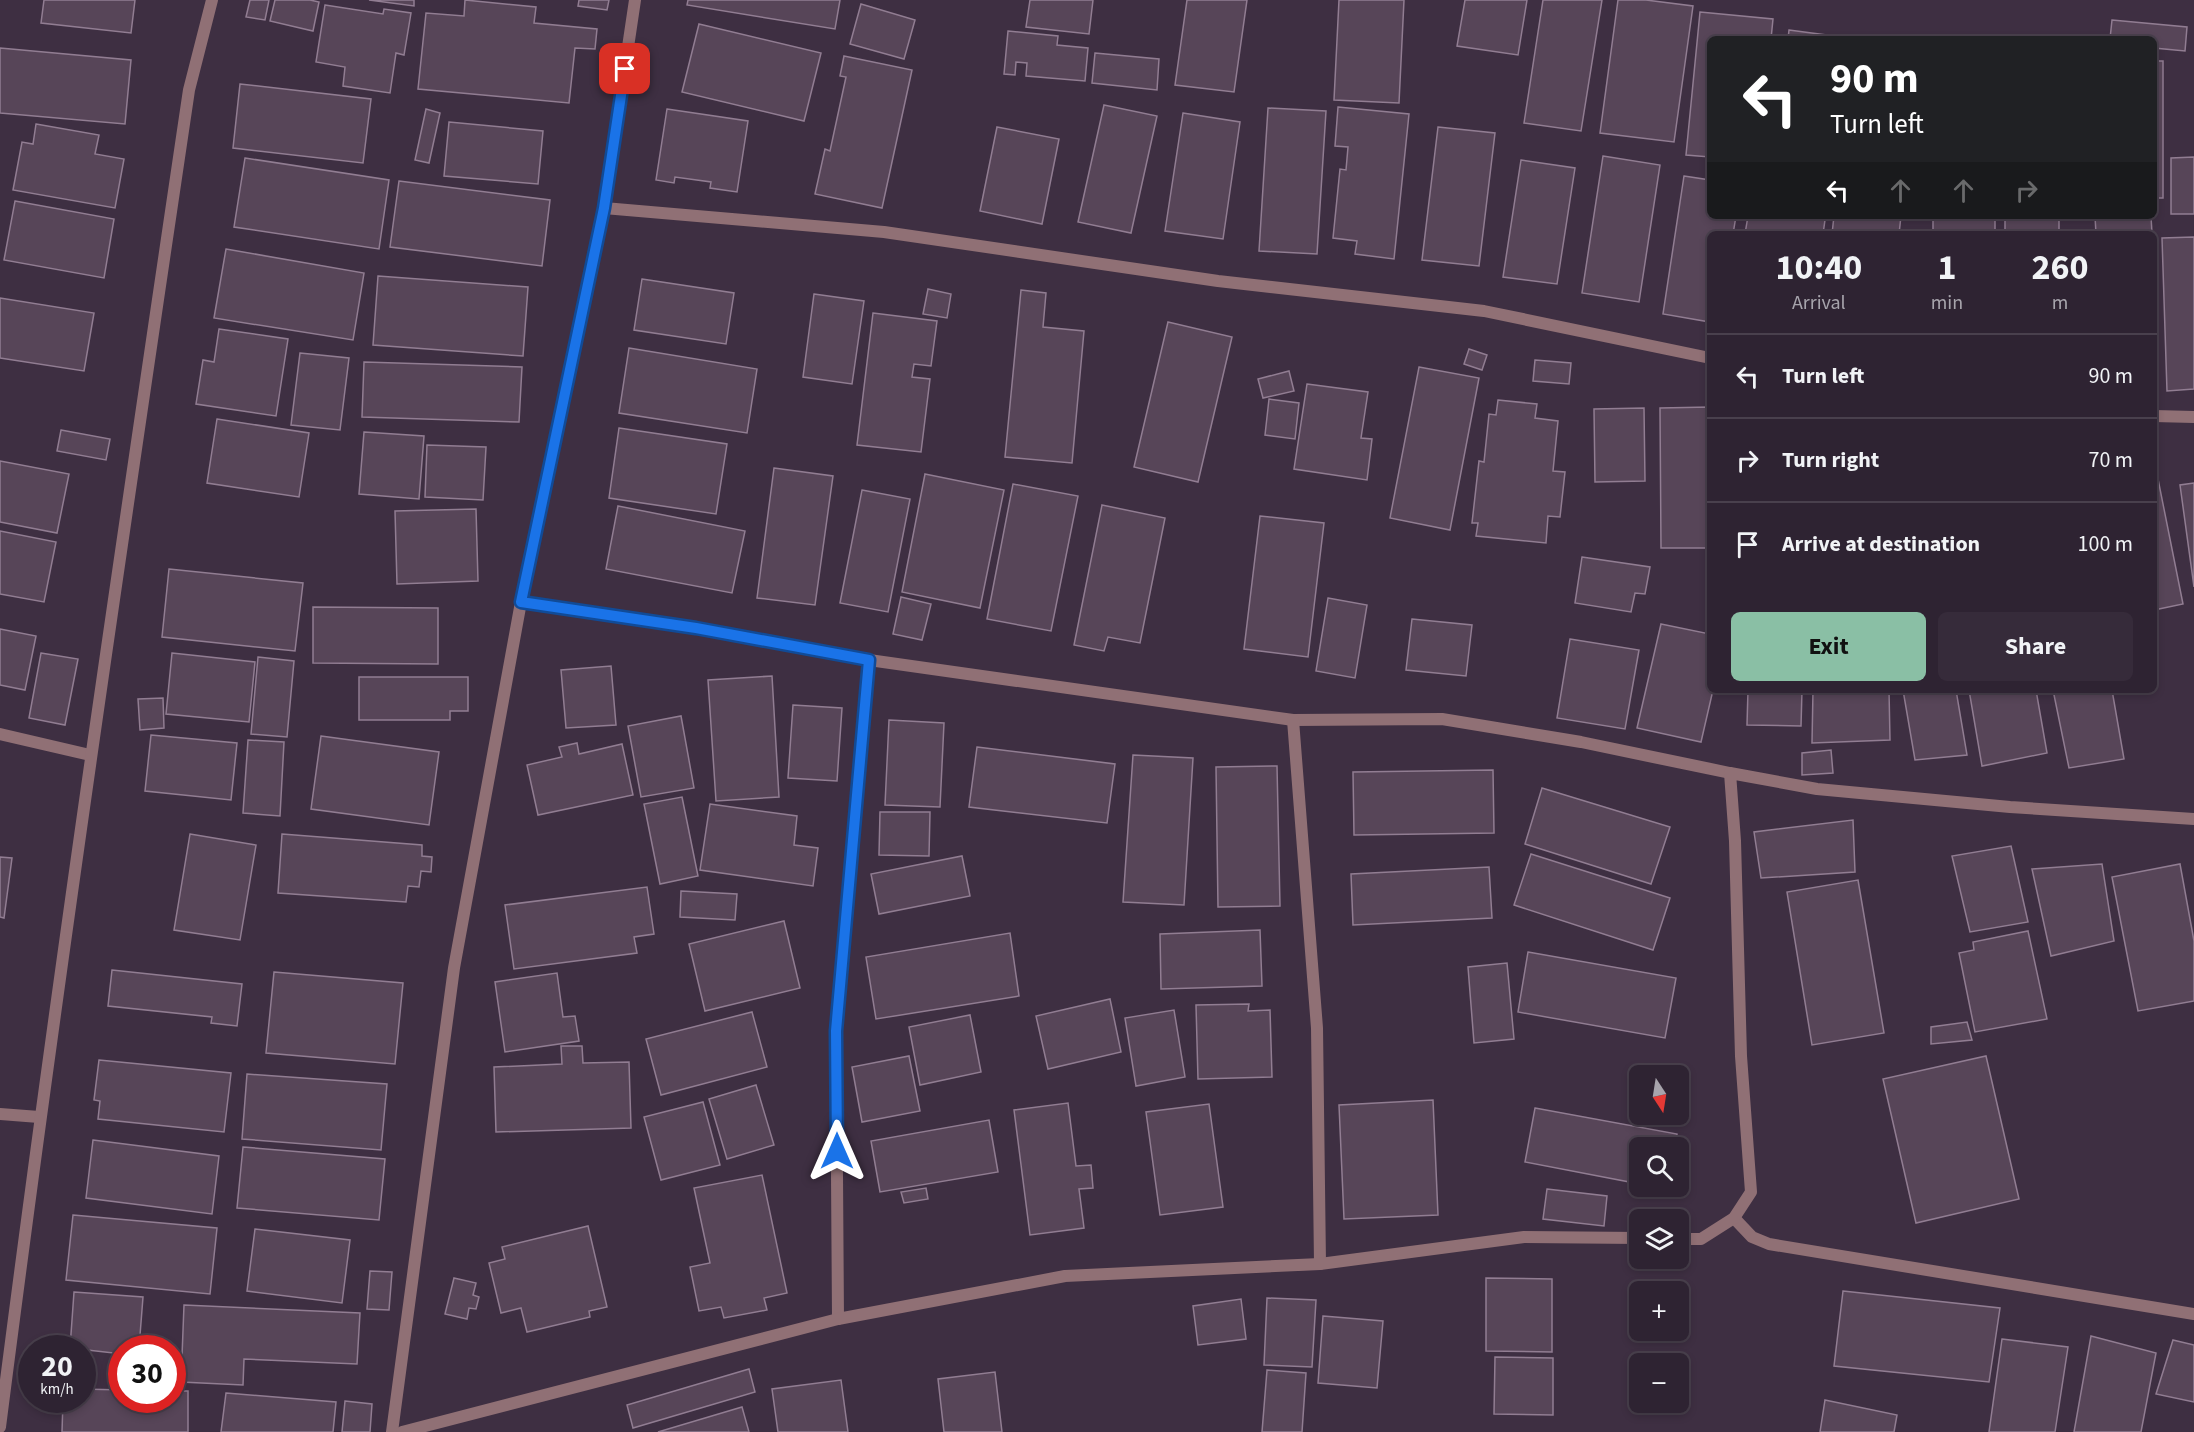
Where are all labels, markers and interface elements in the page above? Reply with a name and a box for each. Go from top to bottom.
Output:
pin [599,43,650,94]
text: 90 m [1830,49,1919,109]
icon: arrive [608,52,641,85]
icon: left [1731,60,1809,138]
text: Turn left [1830,105,1924,144]
icon: left [1821,174,1854,207]
icon: ahead [1884,174,1917,207]
icon: ahead [1947,174,1980,207]
icon: right [2010,174,2043,207]
text: 10:40 [1775,242,1862,293]
text: 1 [1937,242,1956,293]
text: 260 [2032,242,2089,293]
text: Arrival [1792,289,1846,317]
text: min [1931,289,1963,317]
text: m [2052,289,2068,317]
icon: left [1731,360,1764,393]
text: Turn left [1782,360,1864,392]
text: 90 m [2088,360,2133,392]
icon: right [1731,444,1764,477]
text: Turn right [1782,444,1879,476]
text: 70 m [2088,444,2133,476]
icon: arrive [1731,528,1764,561]
text: Arrive at destination [1782,528,1980,560]
text: 100 m [2078,528,2133,560]
button: Exit [1731,612,1926,681]
button: Share [1938,612,2133,681]
north arrow [1629,1065,1689,1125]
map controls [1629,1065,1689,1413]
position arrow [805,1119,869,1183]
button: search [1629,1137,1689,1197]
button: layers [1629,1209,1689,1269]
button: + [1629,1281,1689,1341]
speed limit sign: 30 [108,1335,186,1413]
text: 20 [41,1345,73,1388]
button: − [1629,1353,1689,1413]
text: km/h [40,1379,74,1400]

